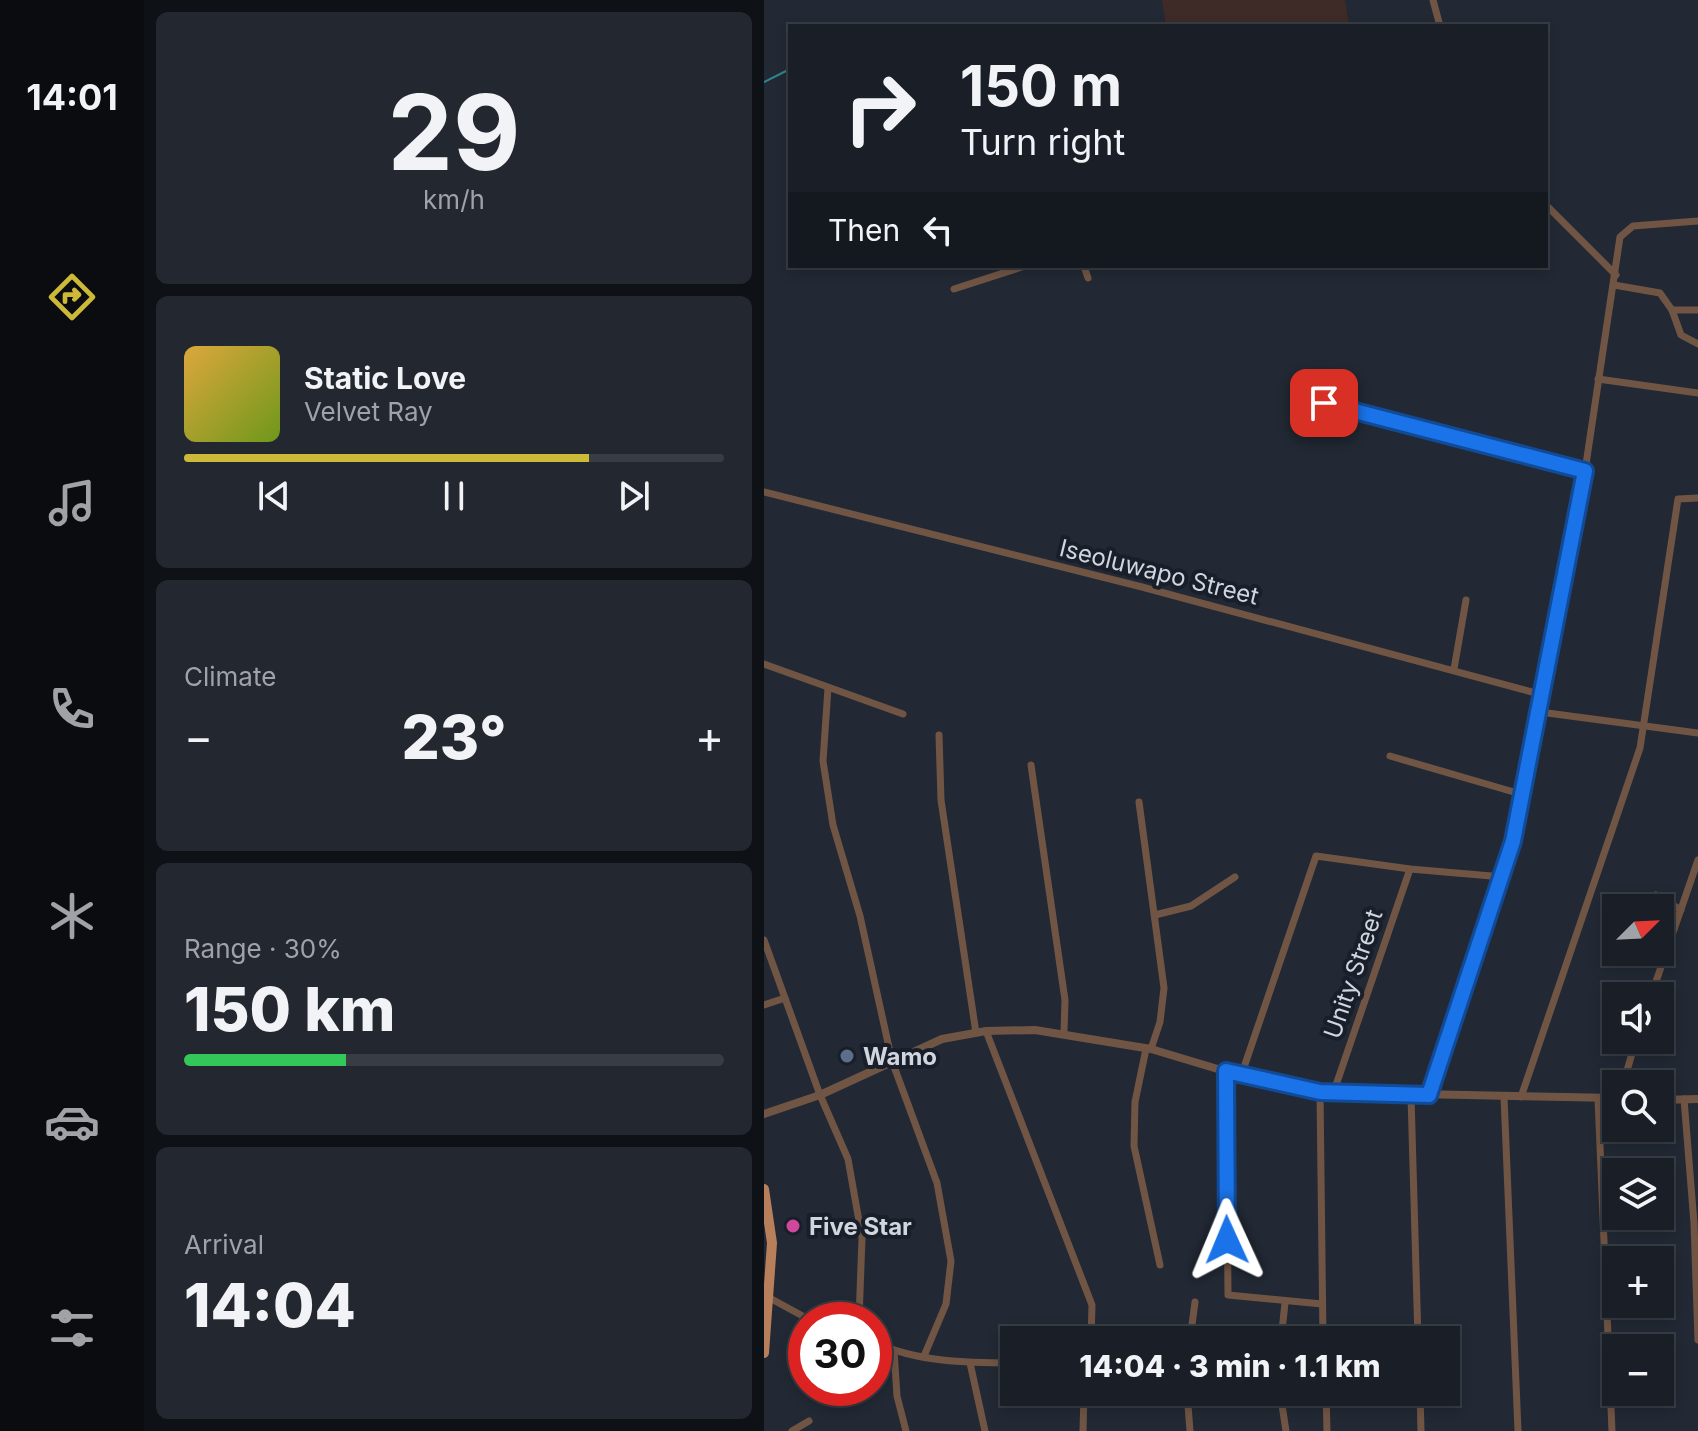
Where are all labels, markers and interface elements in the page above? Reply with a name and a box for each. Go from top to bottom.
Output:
text: 150 m [960,52,1122,120]
icon: right [828,56,932,160]
text: 29 [387,69,521,195]
text: 14:01 [26,75,118,119]
text: Turn right [960,120,1125,164]
text: km/h [423,184,485,215]
icon: left [916,208,960,252]
text: Then [828,212,900,248]
icon: directions [44,269,100,325]
text: Static Love [304,360,466,396]
pin [1290,369,1358,437]
icon: arrive [1302,381,1346,425]
text: Velvet Ray [304,396,433,427]
icon: previous [252,474,296,518]
icon: pause [432,474,476,518]
icon: next [612,474,656,518]
icon: music [44,475,100,531]
street label: Iseoluwapo Street [1056,533,1262,611]
text: Climate [184,661,276,692]
icon: phone [44,681,100,737]
text: 23° [401,701,507,773]
text: − [184,710,213,764]
text: + [695,710,724,764]
icon: climate [44,888,100,944]
north arrow [1602,894,1674,966]
map controls [1602,894,1674,1406]
street label: Unity Street [1317,906,1389,1042]
text: Range · 30% [184,933,342,964]
text: 150 km [184,973,395,1045]
button: sound [1602,982,1674,1054]
place label: Wamo [863,1042,937,1071]
marker: Wamo [838,1047,856,1065]
button: search [1602,1070,1674,1142]
icon: car [44,1094,100,1150]
button: layers [1602,1158,1674,1230]
position arrow [1185,1198,1269,1282]
place label: Five Star [809,1212,912,1241]
marker: Five Star [784,1217,802,1235]
text: Arrival [184,1229,264,1260]
button: + [1602,1246,1674,1318]
text: 14:04 [184,1269,356,1341]
icon: filters [44,1300,100,1356]
speed limit sign: 30 [788,1302,892,1406]
button: − [1602,1334,1674,1406]
text: 14:04 · 3 min · 1.1 km [1079,1348,1381,1384]

